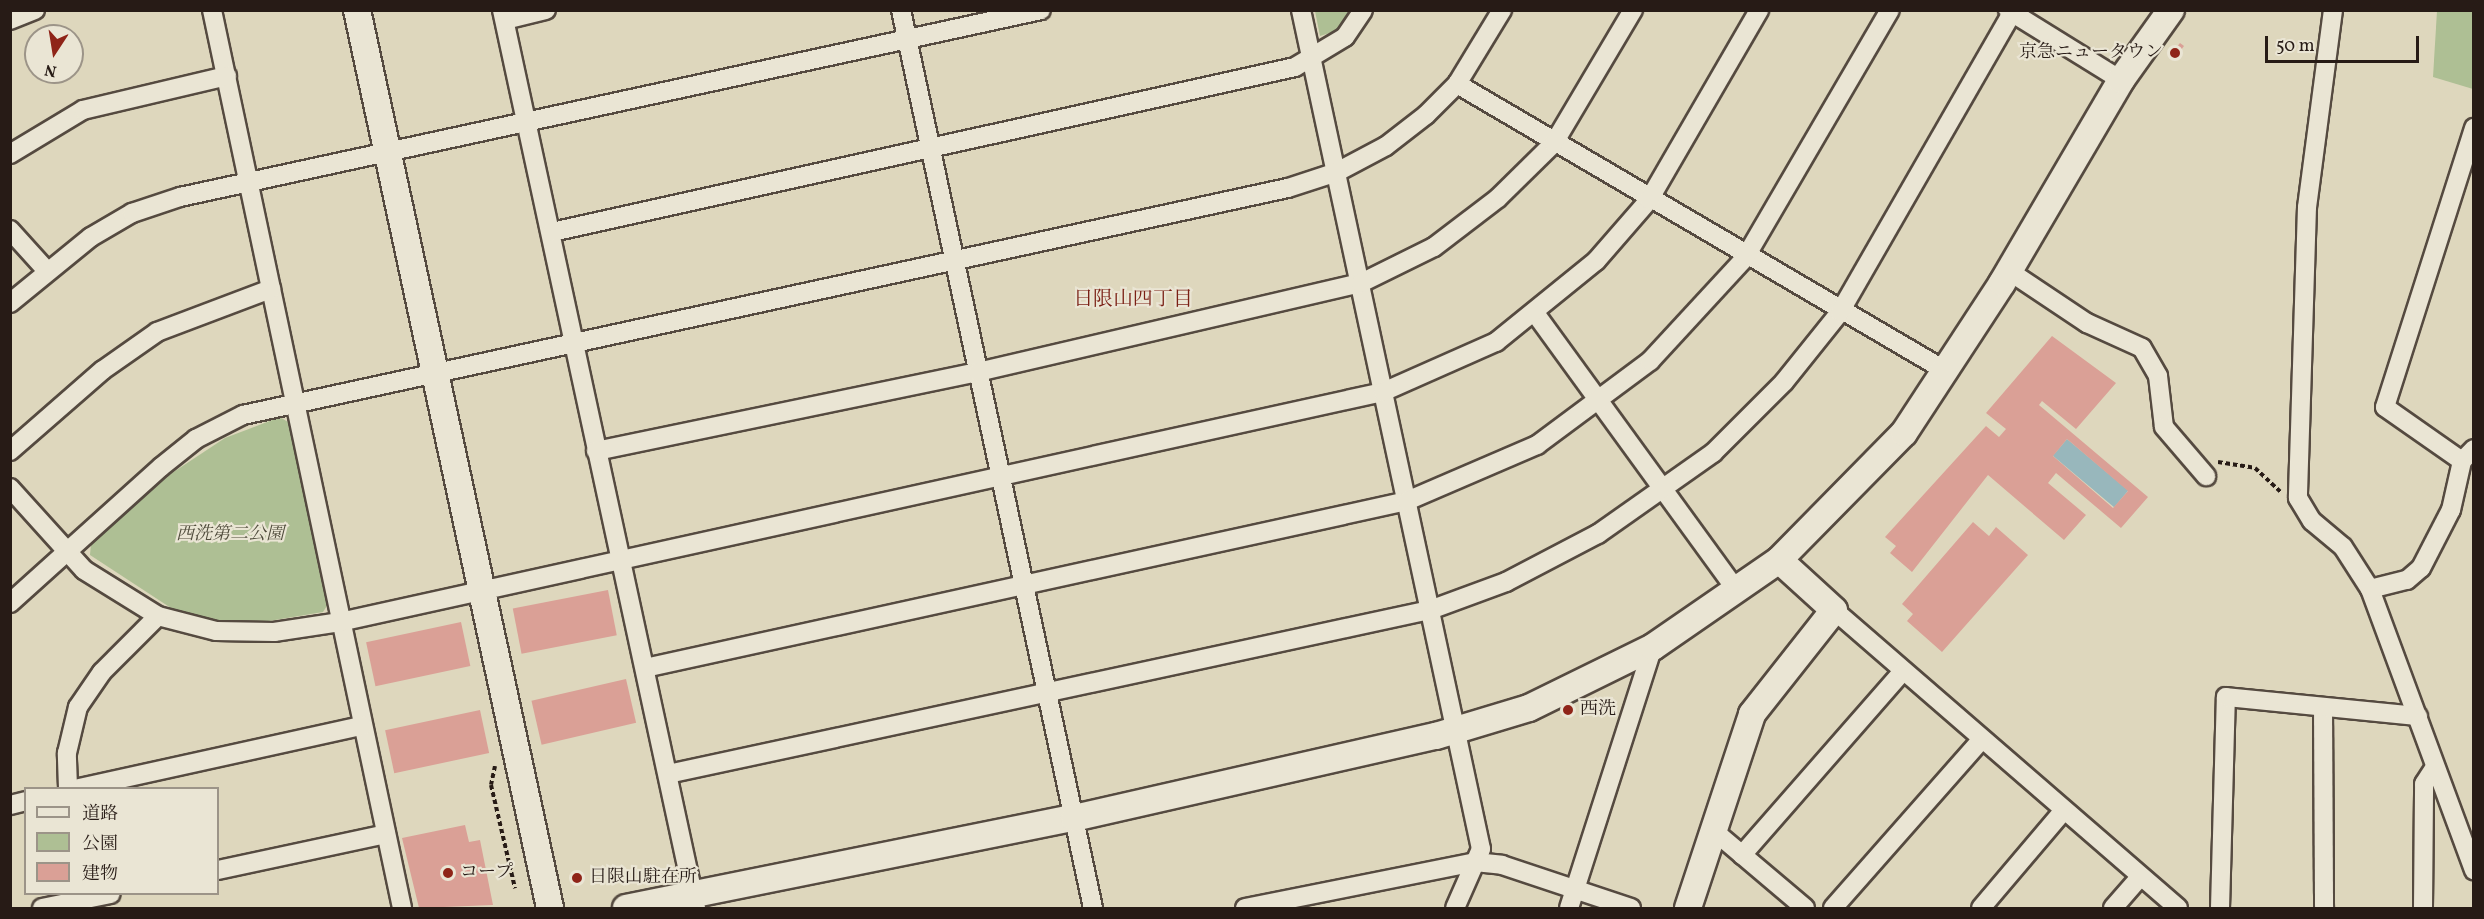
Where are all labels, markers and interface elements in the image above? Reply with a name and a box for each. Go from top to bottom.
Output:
north arrow [24,24,84,84]
scale bar [2268,24,2422,62]
text: 50 m [2276,34,2315,59]
place label: 京急ニュータウン [2019,42,2163,64]
marker: 京急ニュータウン [2168,46,2182,60]
text: N [43,58,59,82]
district label: 日限山四丁目 [1073,288,1193,312]
park label: 西洗第二公園 [176,524,284,546]
place label: 西洗 [1580,699,1616,721]
marker: 西洗 [1561,703,1575,717]
legend [24,787,219,895]
text: 道路 [82,802,118,827]
text: 公園 [82,832,118,857]
text: 建物 [82,862,118,887]
place label: コープ [460,862,514,884]
marker: コープ [441,866,455,880]
place label: 日限山駐在所 [589,867,697,889]
marker: 日限山駐在所 [570,871,584,885]

